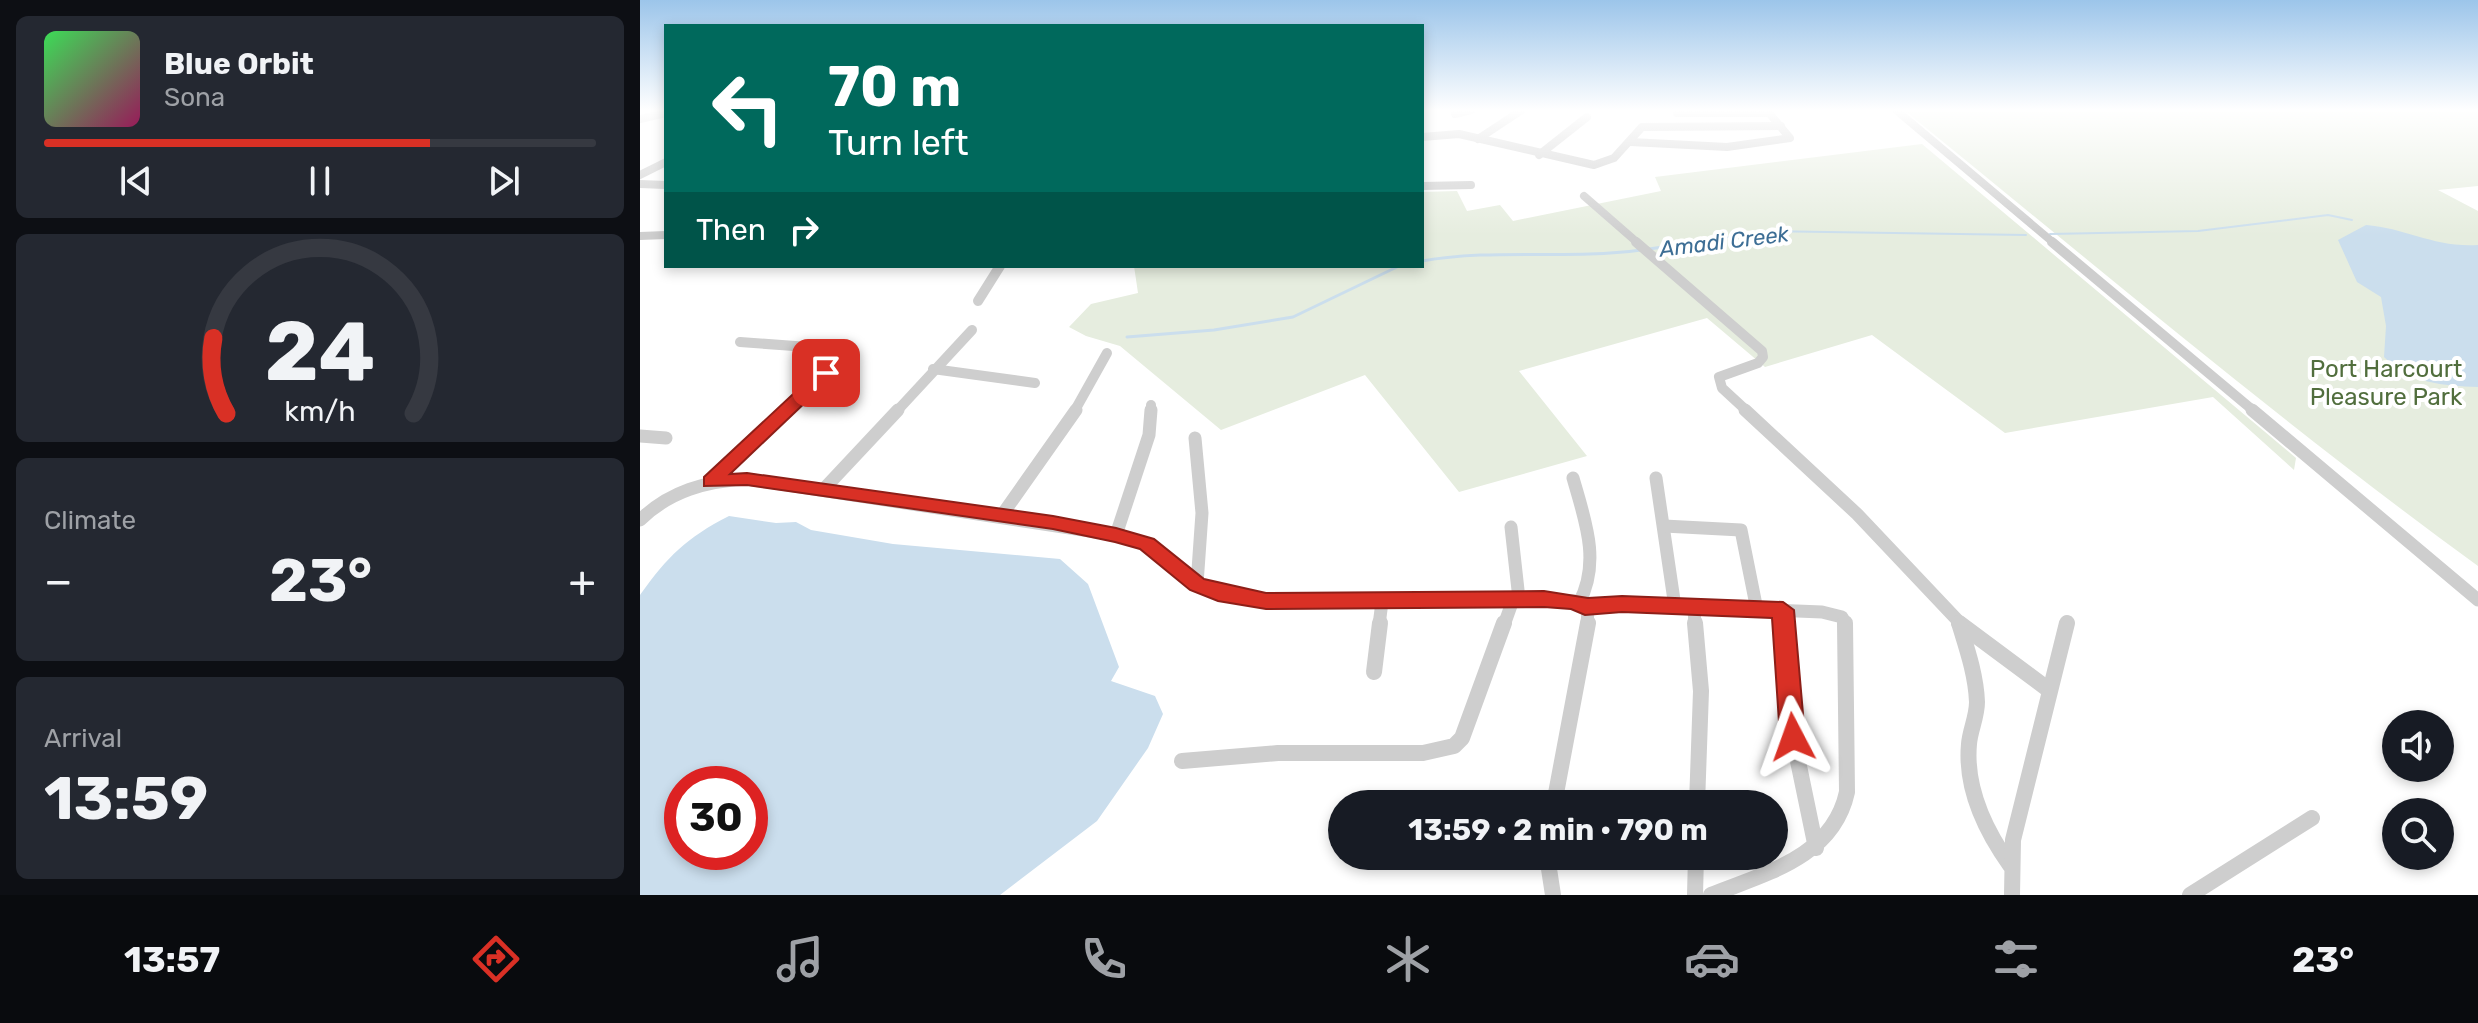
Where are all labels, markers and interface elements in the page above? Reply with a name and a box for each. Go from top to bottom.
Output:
text: Blue Orbit [164,46,314,82]
text: 70 m [828,54,961,120]
icon: left [696,56,800,160]
text: Sona [164,82,225,113]
text: Turn left [828,121,969,164]
icon: previous [114,159,158,203]
icon: pause [298,159,342,203]
icon: next [482,159,526,203]
icon: right [782,208,826,252]
text: Then [696,212,766,248]
water label: Amadi Creek [1657,220,1791,263]
text: 24 [265,302,375,401]
pin [792,339,860,407]
icon: arrive [804,351,848,395]
park label: Port Harcourt Pleasure Park [2310,355,2463,411]
text: km/h [284,395,356,429]
text: Climate [44,505,136,536]
text: 23° [269,545,372,616]
text: − [44,555,73,607]
text: + [569,555,596,607]
position arrow [1751,695,1835,779]
map controls [2382,710,2454,870]
button: sound [2382,710,2454,782]
text: Arrival [44,723,122,754]
text: 13:59 [44,763,208,834]
speed limit sign: 30 [664,766,768,870]
button: search [2382,798,2454,870]
text: 13:59 · 2 min · 790 m [1408,812,1708,848]
icon: directions [468,931,524,987]
icon: music [772,931,828,987]
icon: phone [1076,931,1132,987]
icon: climate [1380,931,1436,987]
icon: car [1684,931,1740,987]
icon: filters [1988,931,2044,987]
text: 13:57 [124,938,220,981]
text: 23° [2292,938,2354,981]

